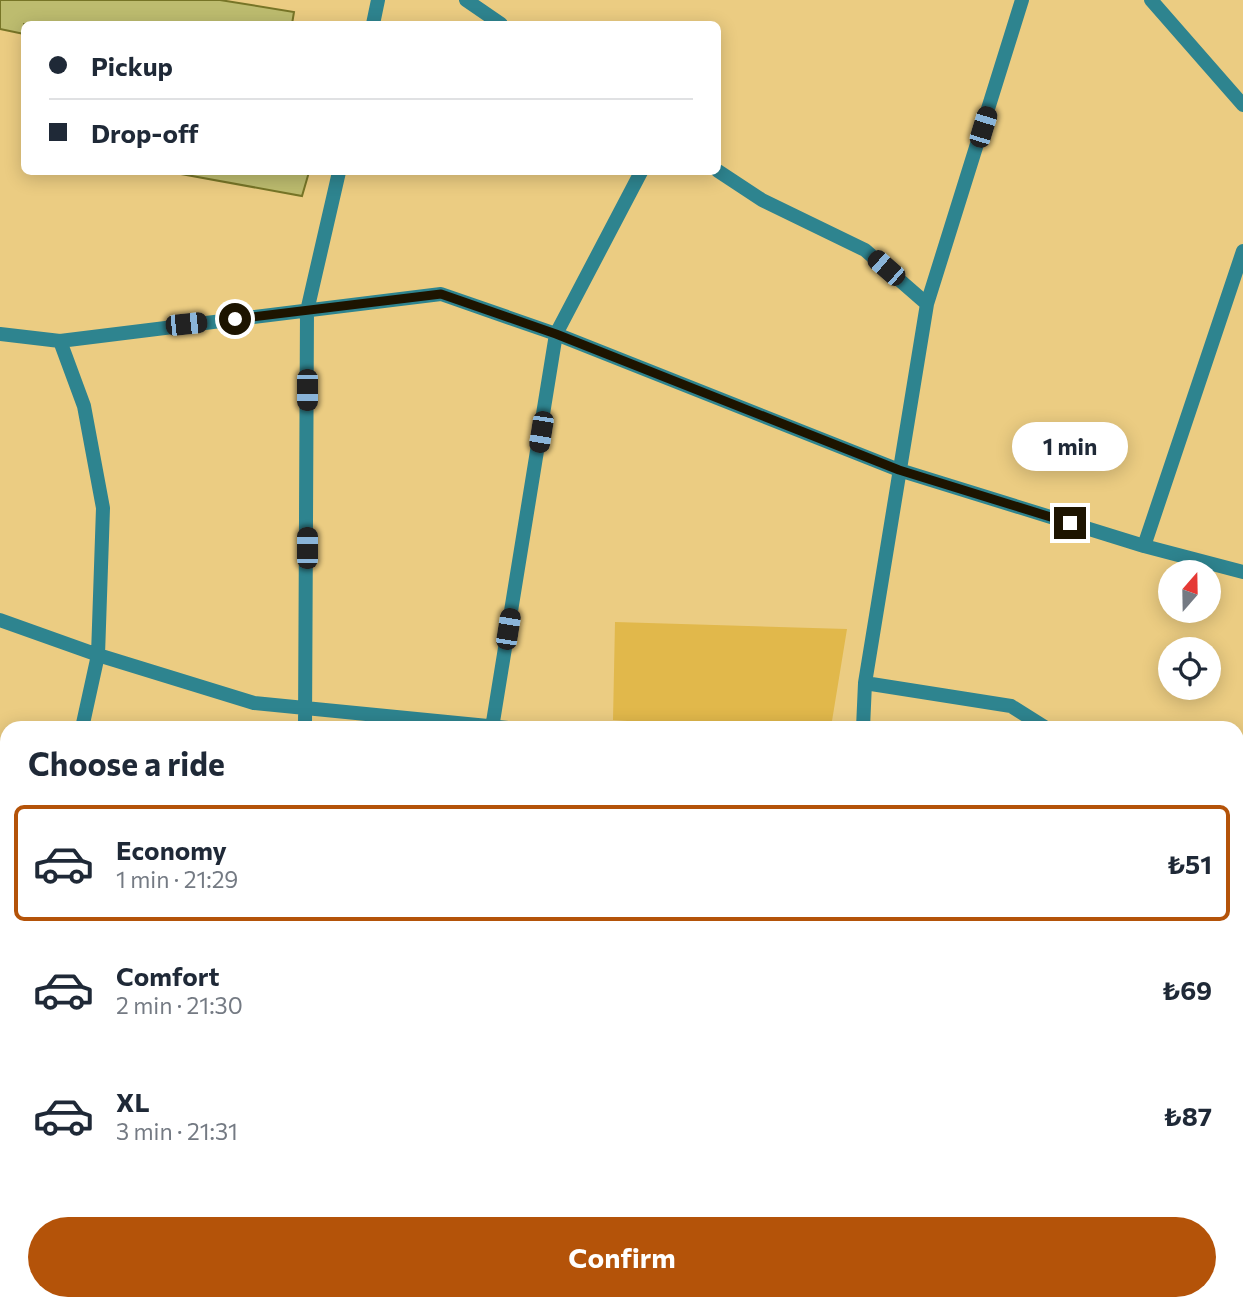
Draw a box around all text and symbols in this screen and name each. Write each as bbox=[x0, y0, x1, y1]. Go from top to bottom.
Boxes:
text: Pickup bbox=[91, 50, 173, 81]
car bbox=[967, 104, 1000, 150]
text: Drop-off bbox=[91, 117, 198, 148]
car bbox=[864, 246, 909, 290]
route start bbox=[219, 303, 251, 335]
car bbox=[165, 311, 208, 337]
car bbox=[297, 369, 318, 411]
car bbox=[528, 410, 555, 454]
callout: 1 min bbox=[1012, 421, 1128, 470]
text: 1 min bbox=[1043, 432, 1097, 460]
route end bbox=[1054, 507, 1086, 539]
car bbox=[297, 527, 318, 569]
north arrow bbox=[1158, 560, 1222, 623]
map controls bbox=[1158, 560, 1221, 700]
car bbox=[495, 607, 522, 651]
button: locate bbox=[1158, 637, 1221, 700]
text: Choose a ride bbox=[28, 743, 225, 783]
icon: car bbox=[32, 832, 95, 895]
text: Economy bbox=[116, 834, 227, 865]
text: ₺51 bbox=[1167, 848, 1212, 879]
text: 1 min · 21:29 bbox=[116, 865, 238, 893]
icon: car bbox=[32, 958, 95, 1021]
text: Comfort bbox=[116, 960, 219, 991]
text: ₺69 bbox=[1162, 974, 1212, 1005]
text: 2 min · 21:30 bbox=[116, 991, 243, 1019]
icon: car bbox=[32, 1084, 95, 1147]
text: XL bbox=[116, 1086, 150, 1117]
text: ₺87 bbox=[1163, 1100, 1212, 1131]
text: 3 min · 21:31 bbox=[116, 1117, 238, 1145]
button: Confirm bbox=[28, 1217, 1216, 1297]

